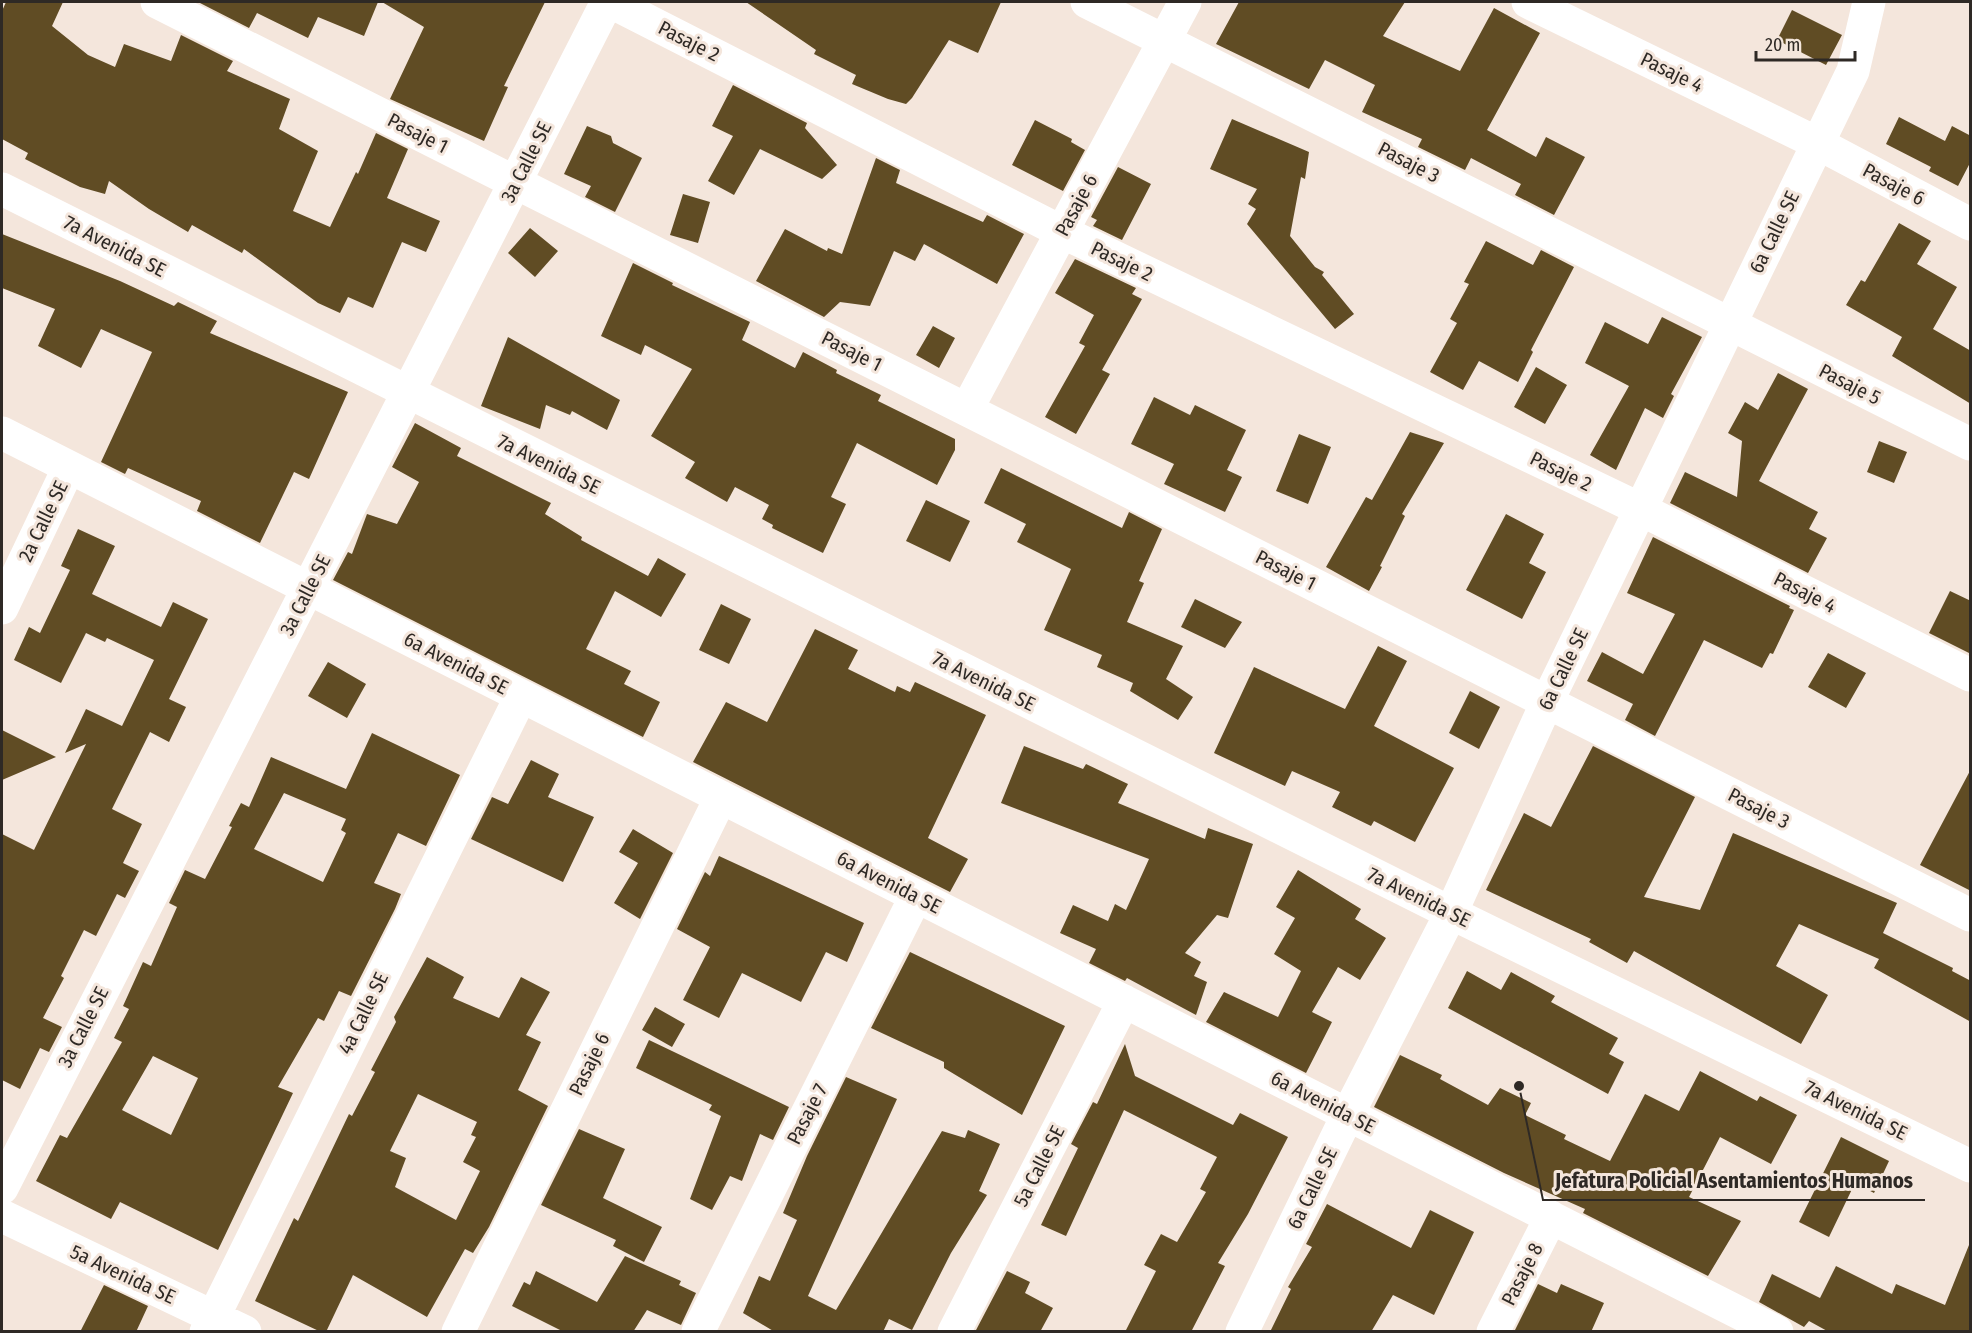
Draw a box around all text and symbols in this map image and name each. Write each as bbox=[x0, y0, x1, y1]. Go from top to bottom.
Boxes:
street label: Pasaje 2 bbox=[654, 15, 724, 67]
scale bar bbox=[1756, 24, 1855, 62]
text: 20 m bbox=[1765, 34, 1800, 56]
street label: Pasaje 4 bbox=[1637, 47, 1707, 97]
street label: Pasaje 1 bbox=[384, 108, 452, 158]
street label: 3a Calle SE bbox=[495, 118, 557, 206]
street label: Pasaje 3 bbox=[1374, 136, 1444, 188]
street label: Pasaje 6 bbox=[1859, 158, 1929, 210]
street label: Pasaje 6 bbox=[1050, 170, 1102, 240]
street label: 6a Calle SE bbox=[1744, 187, 1804, 277]
street label: 7a Avenida SE bbox=[60, 210, 170, 282]
street label: Pasaje 2 bbox=[1087, 236, 1157, 286]
street label: Pasaje 1 bbox=[818, 326, 886, 376]
street label: Pasaje 5 bbox=[1815, 358, 1885, 410]
street label: 7a Avenida SE bbox=[494, 429, 604, 499]
street label: Pasaje 2 bbox=[1526, 446, 1596, 496]
street label: 2a Calle SE bbox=[13, 477, 73, 565]
street label: Pasaje 1 bbox=[1252, 545, 1320, 595]
street label: 3a Calle SE bbox=[274, 551, 336, 639]
street label: Pasaje 4 bbox=[1770, 566, 1840, 618]
street label: 6a Calle SE bbox=[1533, 624, 1593, 714]
street label: 6a Avenida SE bbox=[400, 626, 512, 700]
street label: 7a Avenida SE bbox=[929, 646, 1039, 716]
street label: Pasaje 3 bbox=[1724, 782, 1794, 834]
street label: 6a Avenida SE bbox=[833, 845, 945, 919]
street label: 7a Avenida SE bbox=[1364, 862, 1474, 932]
street label: 4a Calle SE bbox=[333, 968, 393, 1058]
street label: 3a Calle SE bbox=[52, 983, 114, 1071]
street label: Pasaje 6 bbox=[564, 1029, 614, 1099]
street label: 6a Avenida SE bbox=[1267, 1065, 1379, 1139]
street label: 7a Avenida SE bbox=[1801, 1075, 1911, 1145]
street label: Pasaje 7 bbox=[782, 1080, 832, 1148]
street label: 5a Calle SE bbox=[1008, 1122, 1070, 1210]
street label: 6a Calle SE bbox=[1282, 1143, 1342, 1233]
callout: Jefatura Policial Asentamientos Humanos bbox=[1543, 1161, 1925, 1200]
text: Jefatura Policial Asentamientos Humanos bbox=[1554, 1168, 1913, 1194]
street label: 5a Avenida SE bbox=[67, 1239, 179, 1309]
street label: Pasaje 8 bbox=[1496, 1239, 1548, 1309]

